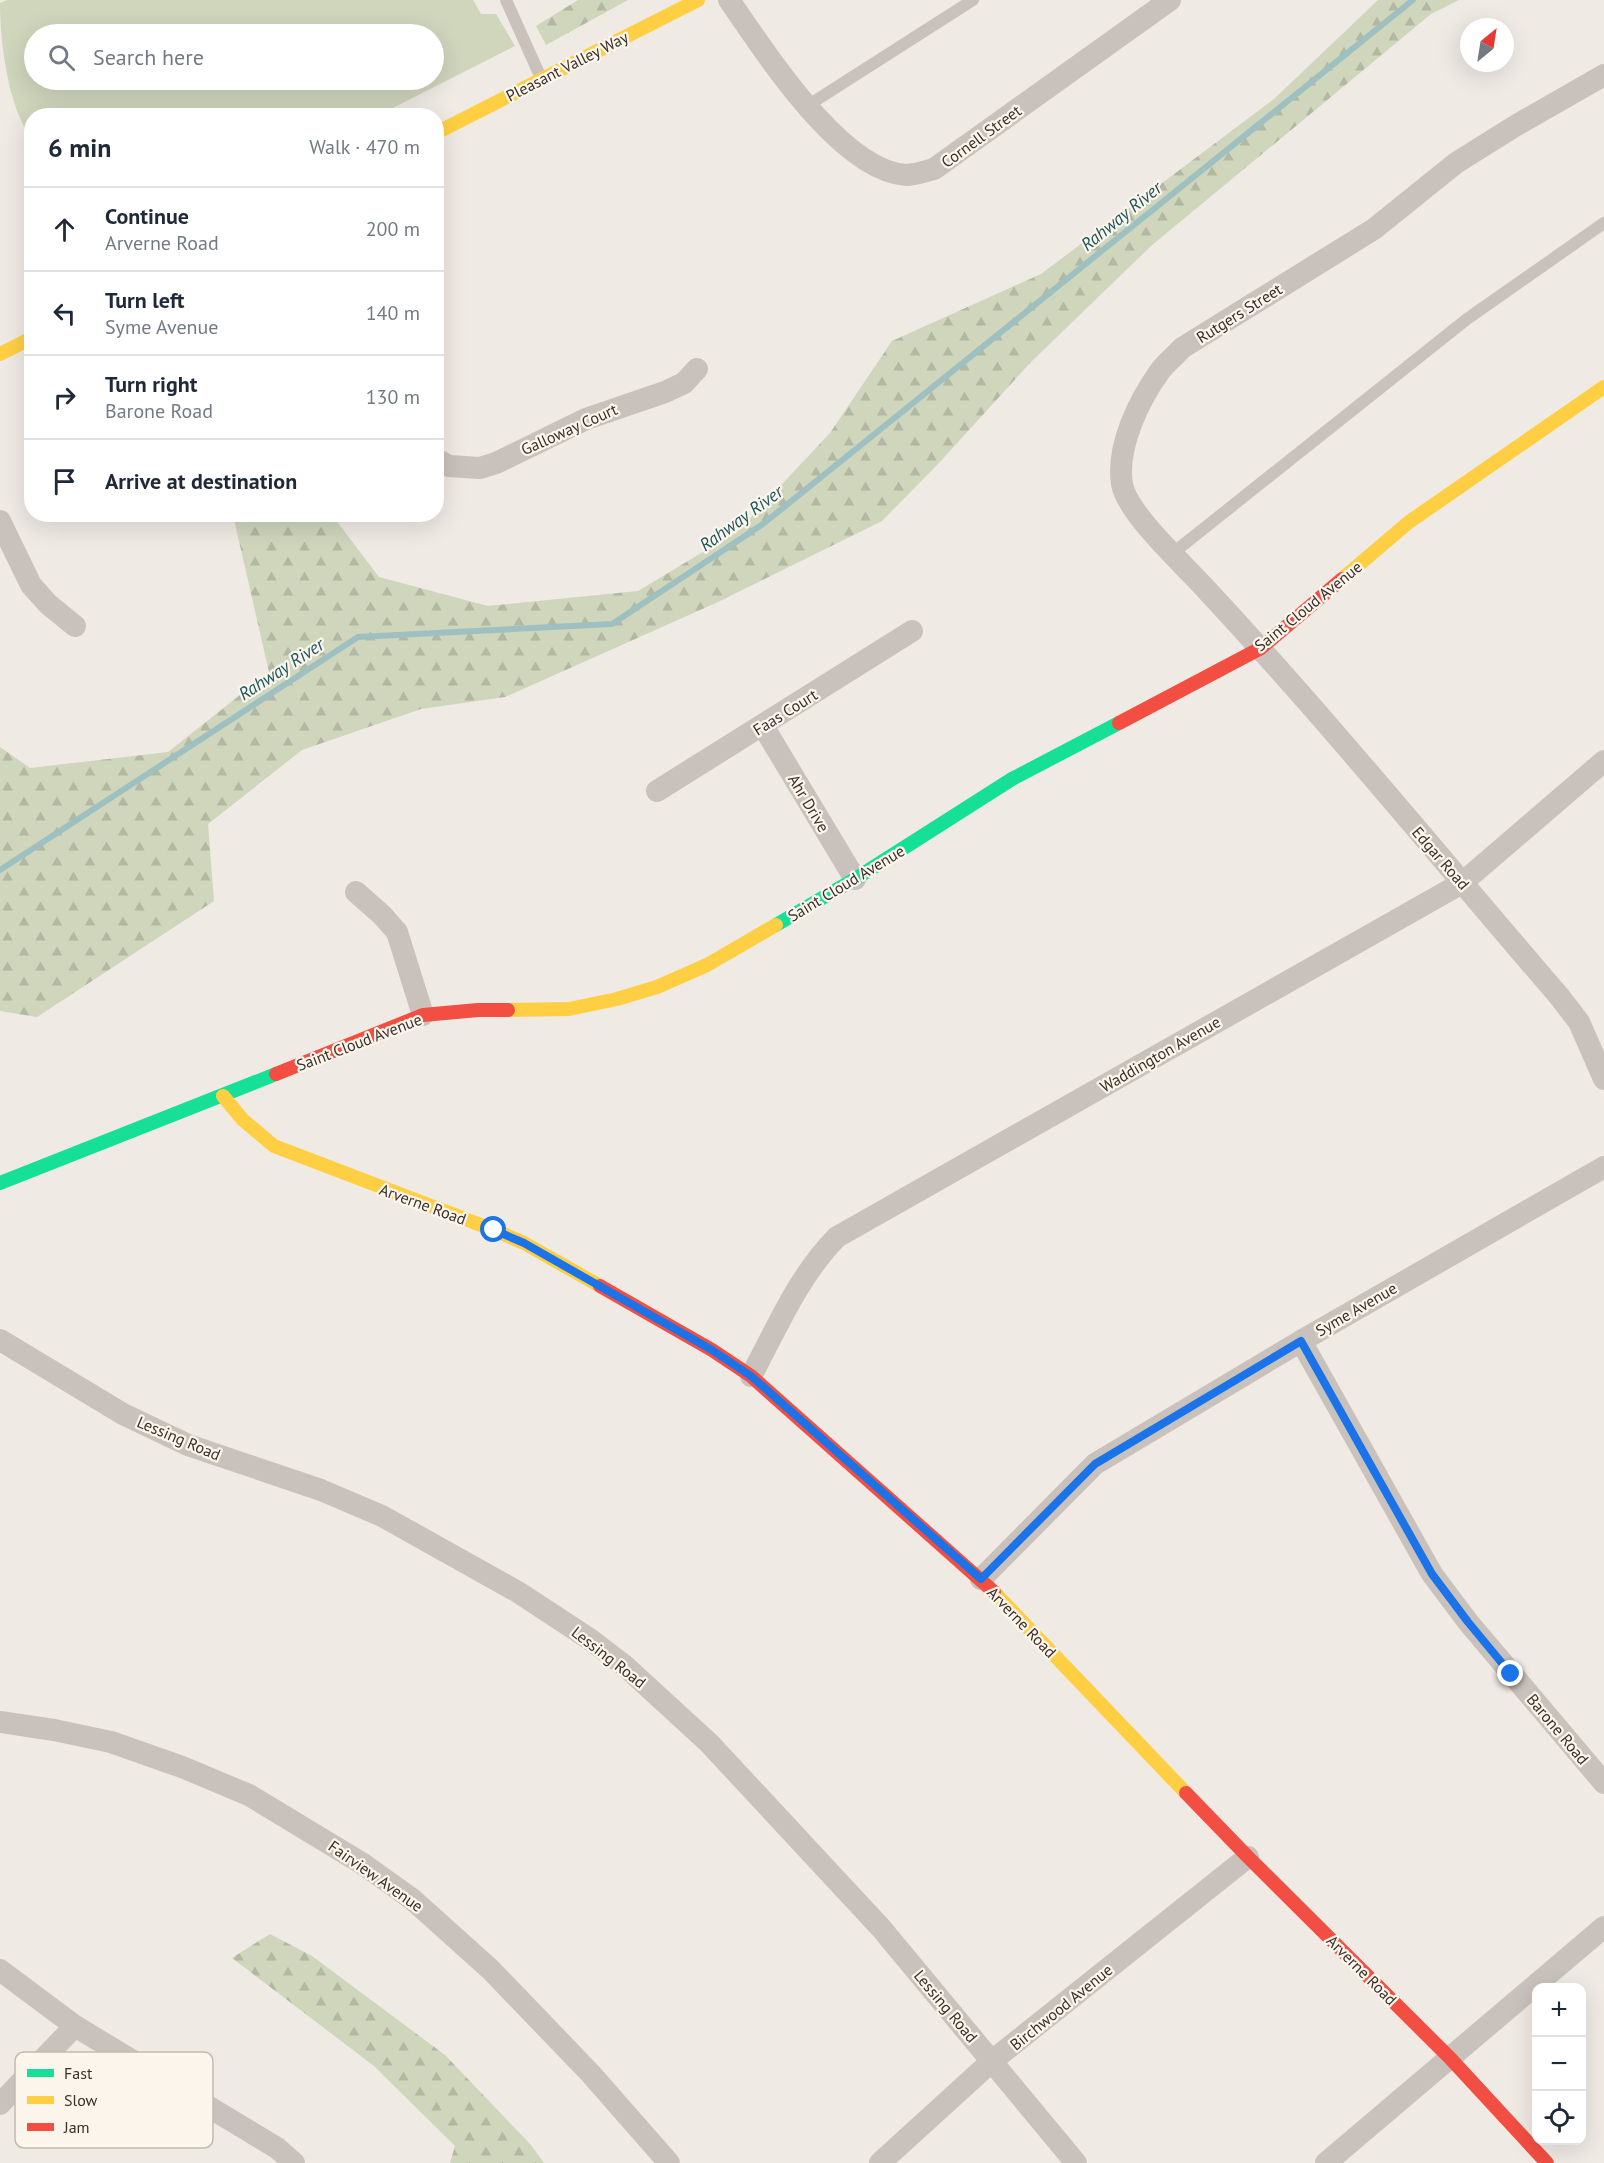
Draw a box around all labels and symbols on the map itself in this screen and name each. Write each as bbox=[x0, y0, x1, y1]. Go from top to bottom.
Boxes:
north arrow bbox=[1460, 18, 1514, 72]
street label: Pleasant Valley Way bbox=[503, 26, 632, 105]
street label: Cornell Street bbox=[937, 100, 1025, 172]
water label: Rahway River bbox=[1076, 176, 1167, 256]
street label: Rutgers Street bbox=[1192, 278, 1286, 347]
street label: Galloway Court bbox=[518, 399, 621, 459]
water label: Rahway River bbox=[695, 479, 788, 556]
street label: Saint Cloud Avenue bbox=[1250, 557, 1366, 655]
water label: Rahway River bbox=[234, 632, 329, 705]
street label: Faas Court bbox=[749, 684, 821, 740]
street label: Ahr Drive bbox=[784, 771, 834, 835]
street label: Edgar Road bbox=[1408, 822, 1474, 894]
street label: Saint Cloud Avenue bbox=[784, 840, 908, 926]
street label: Saint Cloud Avenue bbox=[294, 1009, 424, 1075]
street label: Waddington Avenue bbox=[1096, 1011, 1224, 1097]
street label: Arverne Road bbox=[377, 1179, 469, 1229]
route start bbox=[480, 1216, 506, 1242]
street label: Syme Avenue bbox=[1312, 1278, 1400, 1340]
street label: Lessing Road bbox=[134, 1411, 224, 1465]
street label: Arverne Road bbox=[983, 1582, 1061, 1662]
street label: Lessing Road bbox=[568, 1622, 650, 1692]
route end bbox=[1497, 1660, 1523, 1686]
street label: Barone Road bbox=[1523, 1690, 1593, 1768]
street label: Fairview Avenue bbox=[325, 1836, 427, 1916]
street label: Arverne Road bbox=[1323, 1931, 1401, 2009]
street label: Birchwood Avenue bbox=[1006, 1960, 1116, 2054]
street label: Lessing Road bbox=[910, 1966, 982, 2046]
legend bbox=[15, 2052, 213, 2148]
text: Fast bbox=[64, 2063, 93, 2083]
text: Slow bbox=[64, 2090, 98, 2110]
text: Jam bbox=[63, 2117, 90, 2137]

